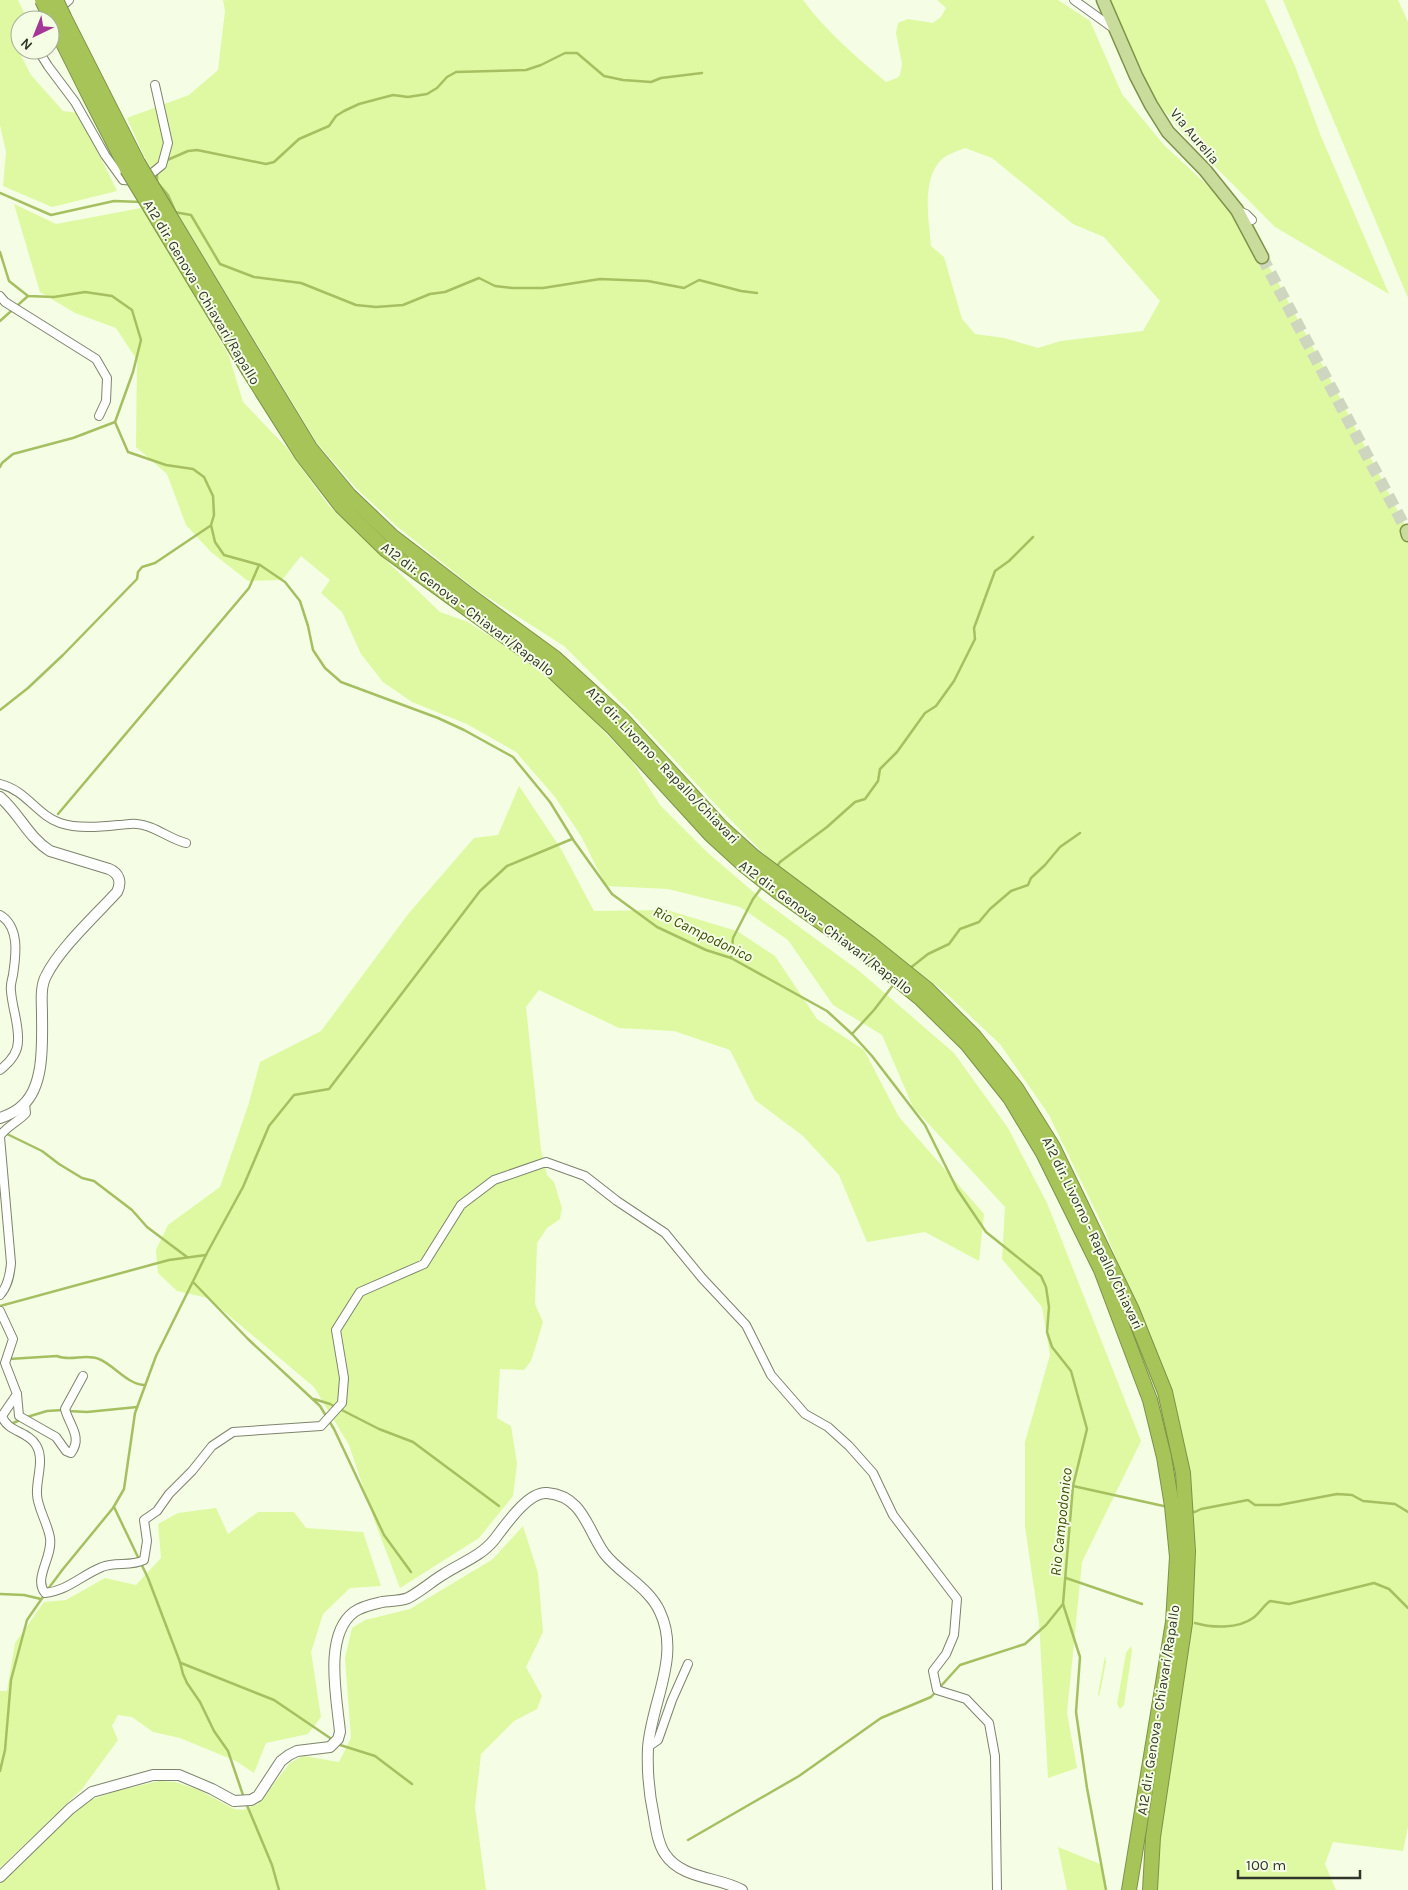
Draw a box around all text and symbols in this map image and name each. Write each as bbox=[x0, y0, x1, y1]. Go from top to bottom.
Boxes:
north arrow bbox=[10, 10, 60, 60]
text: N bbox=[17, 34, 36, 54]
street label: Via Aurelia bbox=[1166, 105, 1223, 168]
street label: A12 dir. Genova - Chiavari/Rapallo bbox=[140, 197, 264, 388]
street label: A12 dir. Genova - Chiavari/Rapallo bbox=[378, 539, 558, 680]
street label: A12 dir. Livorno - Rapallo/Chiavari bbox=[583, 683, 742, 848]
street label: A12 dir. Genova - Chiavari/Rapallo bbox=[736, 857, 916, 998]
water label: Rio Campodonico bbox=[650, 902, 756, 966]
street label: A12 dir. Livorno - Rapallo/Chiavari bbox=[1038, 1134, 1147, 1332]
water label: Rio Campodonico bbox=[1046, 1466, 1076, 1577]
street label: A12 dir. Genova - Chiavari/Rapallo bbox=[1133, 1604, 1184, 1816]
scale bar bbox=[1238, 1848, 1360, 1880]
text: 100 m bbox=[1246, 1856, 1286, 1874]

